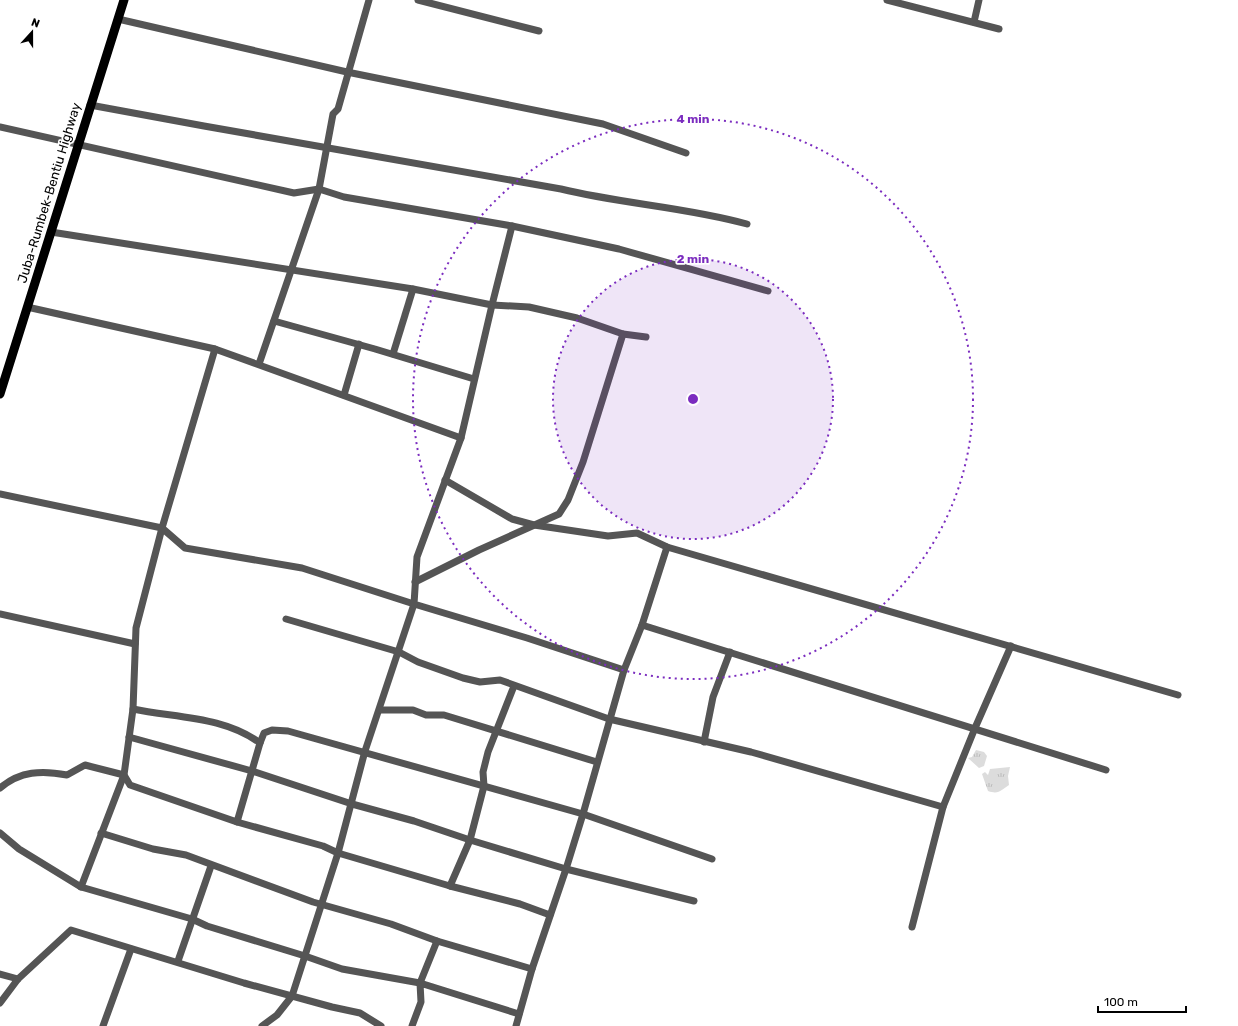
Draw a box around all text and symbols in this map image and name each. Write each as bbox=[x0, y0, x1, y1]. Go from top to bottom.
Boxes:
north arrow bbox=[12, 12, 52, 52]
text: N bbox=[29, 16, 42, 31]
street label: Juba-Rumbek-Bentiu Highway bbox=[14, 101, 85, 285]
text: 4 min bbox=[677, 112, 710, 126]
text: 2 min bbox=[677, 252, 710, 266]
centre of rings bbox=[686, 392, 700, 406]
scale bar bbox=[1098, 988, 1186, 1014]
text: 100 m bbox=[1104, 995, 1138, 1009]

